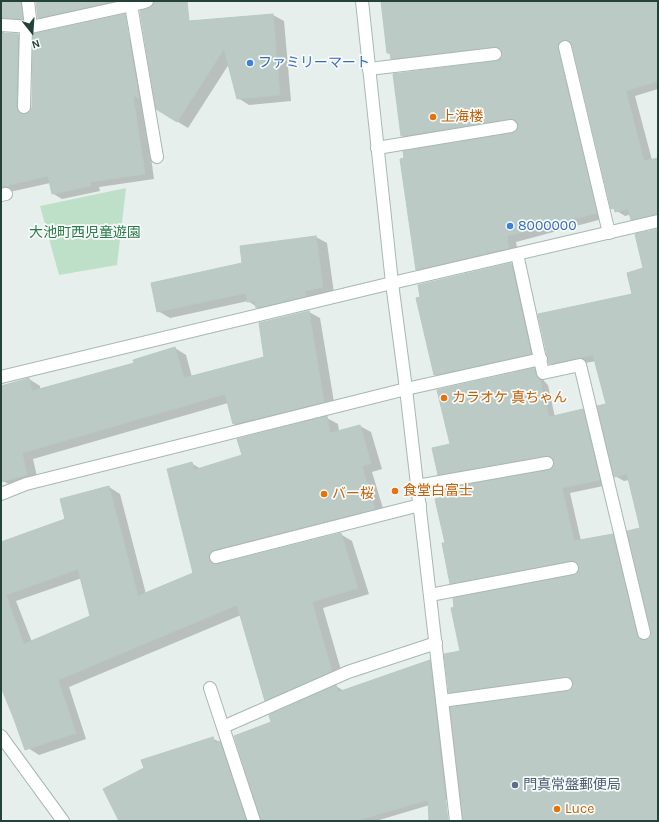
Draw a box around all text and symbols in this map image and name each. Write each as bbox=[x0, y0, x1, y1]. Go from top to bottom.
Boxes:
north arrow bbox=[12, 12, 52, 52]
text: N bbox=[30, 37, 41, 51]
place label: ファミリーマート bbox=[258, 55, 370, 71]
marker: ファミリーマート bbox=[245, 58, 255, 68]
place label: 上海楼 bbox=[441, 109, 483, 125]
marker: 上海楼 bbox=[428, 112, 438, 122]
place label: 8000000 bbox=[518, 218, 576, 234]
marker: 8000000 bbox=[505, 221, 515, 231]
park label: 大池町西児童遊園 bbox=[29, 225, 141, 241]
place label: カラオケ 真ちゃん bbox=[452, 390, 567, 406]
marker: カラオケ 真ちゃん bbox=[439, 393, 449, 403]
place label: 食堂白富士 bbox=[403, 483, 473, 499]
place label: バー桜 bbox=[332, 486, 374, 502]
marker: 食堂白富士 bbox=[390, 486, 400, 496]
marker: バー桜 bbox=[319, 489, 329, 499]
place label: 門真常盤郵便局 bbox=[523, 777, 621, 793]
marker: 門真常盤郵便局 bbox=[510, 780, 520, 790]
place label: Luce bbox=[565, 801, 594, 817]
marker: Luce bbox=[552, 804, 562, 814]

